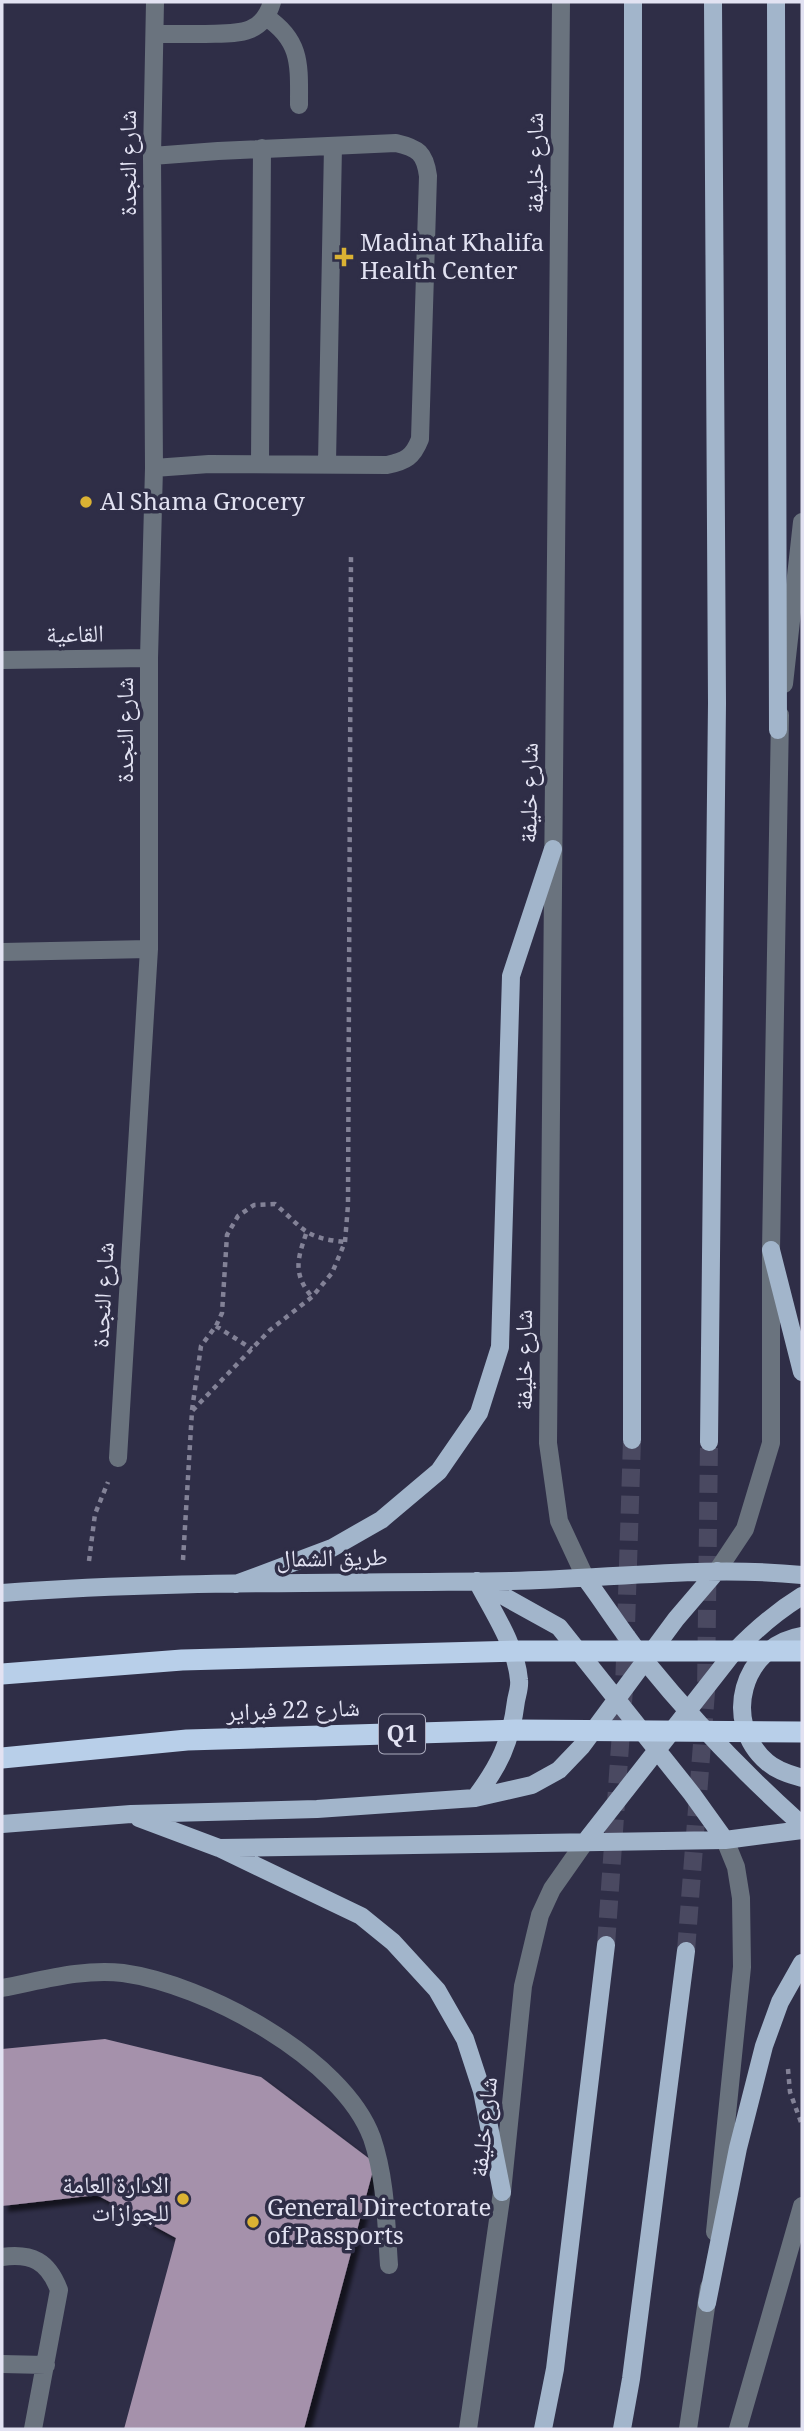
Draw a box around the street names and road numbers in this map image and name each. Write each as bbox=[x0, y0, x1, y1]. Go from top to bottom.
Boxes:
street label: شارع النجدة bbox=[110, 110, 151, 216]
street label: شارع خليفة bbox=[517, 113, 558, 213]
street label: القاعية bbox=[46, 615, 104, 658]
street label: شارع النجدة bbox=[107, 677, 148, 783]
street label: شارع خليفة bbox=[510, 742, 553, 844]
street label: شارع النجدة bbox=[82, 1241, 129, 1349]
street label: شارع خليفة bbox=[506, 1310, 547, 1410]
street label: طريق الشمال bbox=[276, 1539, 388, 1582]
street label: شارع 22 فبراير bbox=[225, 1690, 361, 1735]
road number: Q1 bbox=[379, 1714, 425, 1754]
street label: شارع خليفة bbox=[461, 2075, 512, 2180]

